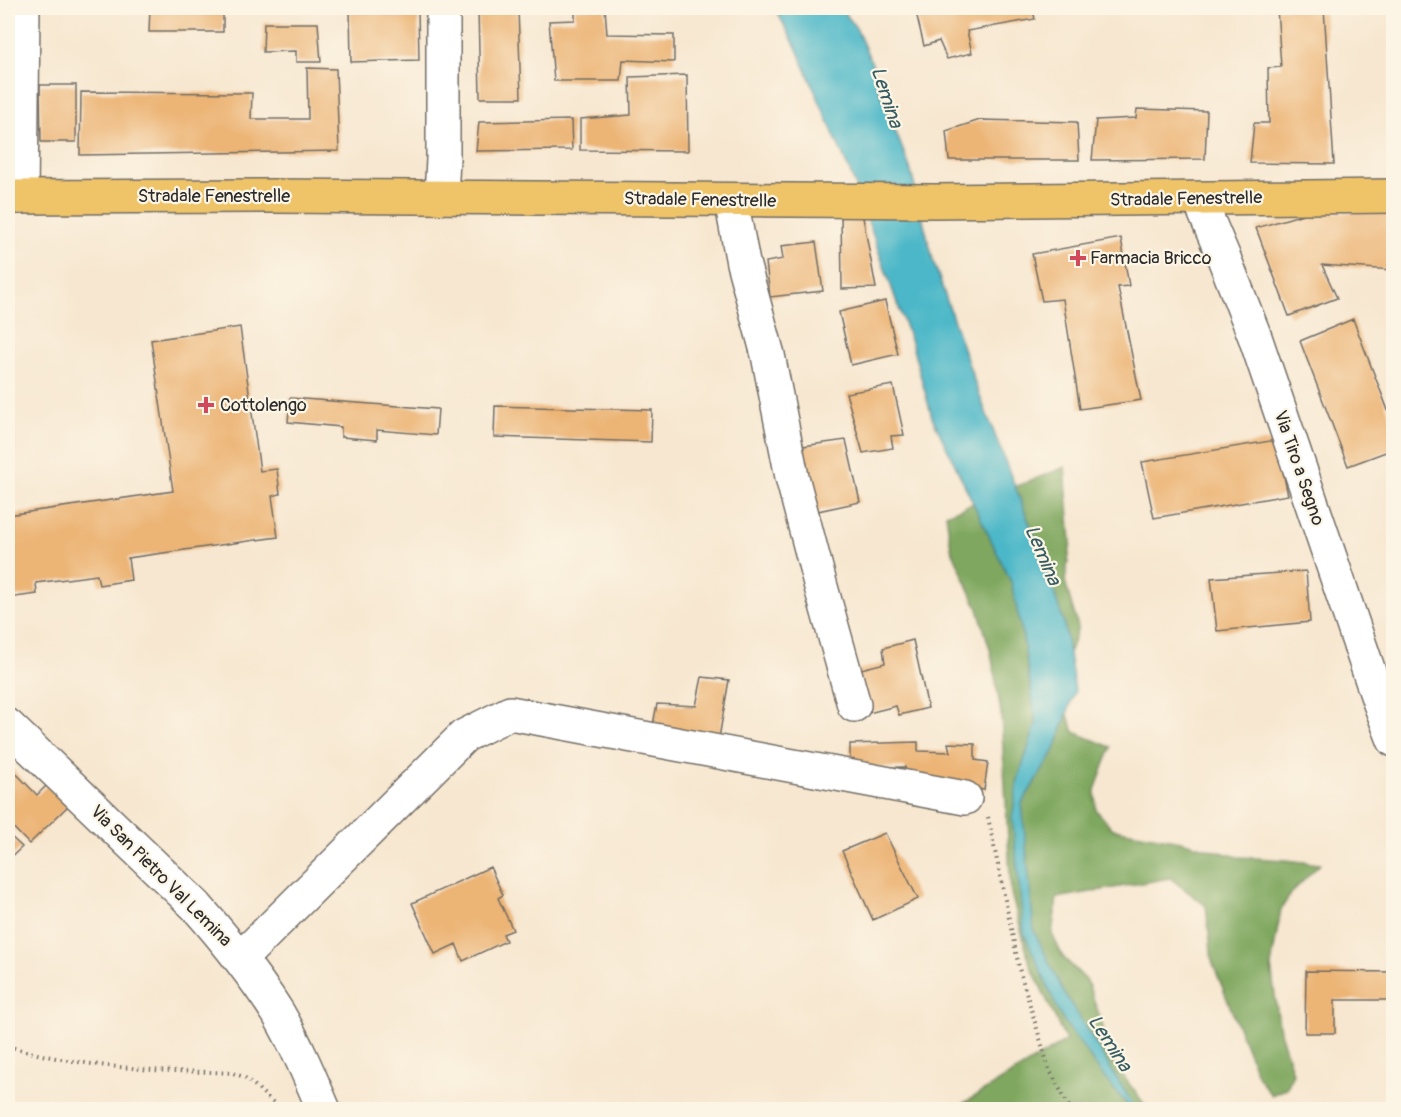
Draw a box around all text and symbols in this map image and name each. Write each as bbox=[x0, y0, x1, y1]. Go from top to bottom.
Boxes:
water label: Lemina bbox=[865, 63, 909, 132]
street label: Stradale Fenestrelle bbox=[138, 185, 290, 208]
street label: Stradale Fenestrelle bbox=[1110, 186, 1262, 212]
street label: Stradale Fenestrelle bbox=[624, 187, 776, 213]
place label: Farmacia Bricco bbox=[1090, 247, 1212, 270]
marker: Farmacia Bricco bbox=[1071, 251, 1085, 265]
place label: Cottolengo bbox=[220, 394, 307, 417]
marker: Cottolengo bbox=[197, 396, 215, 414]
street label: Via Tiro a Segno bbox=[1269, 408, 1330, 529]
water label: Lemina bbox=[1019, 521, 1067, 590]
street label: Via San Pietro Val Lemina bbox=[85, 800, 237, 952]
water label: Lemina bbox=[1082, 1010, 1138, 1078]

